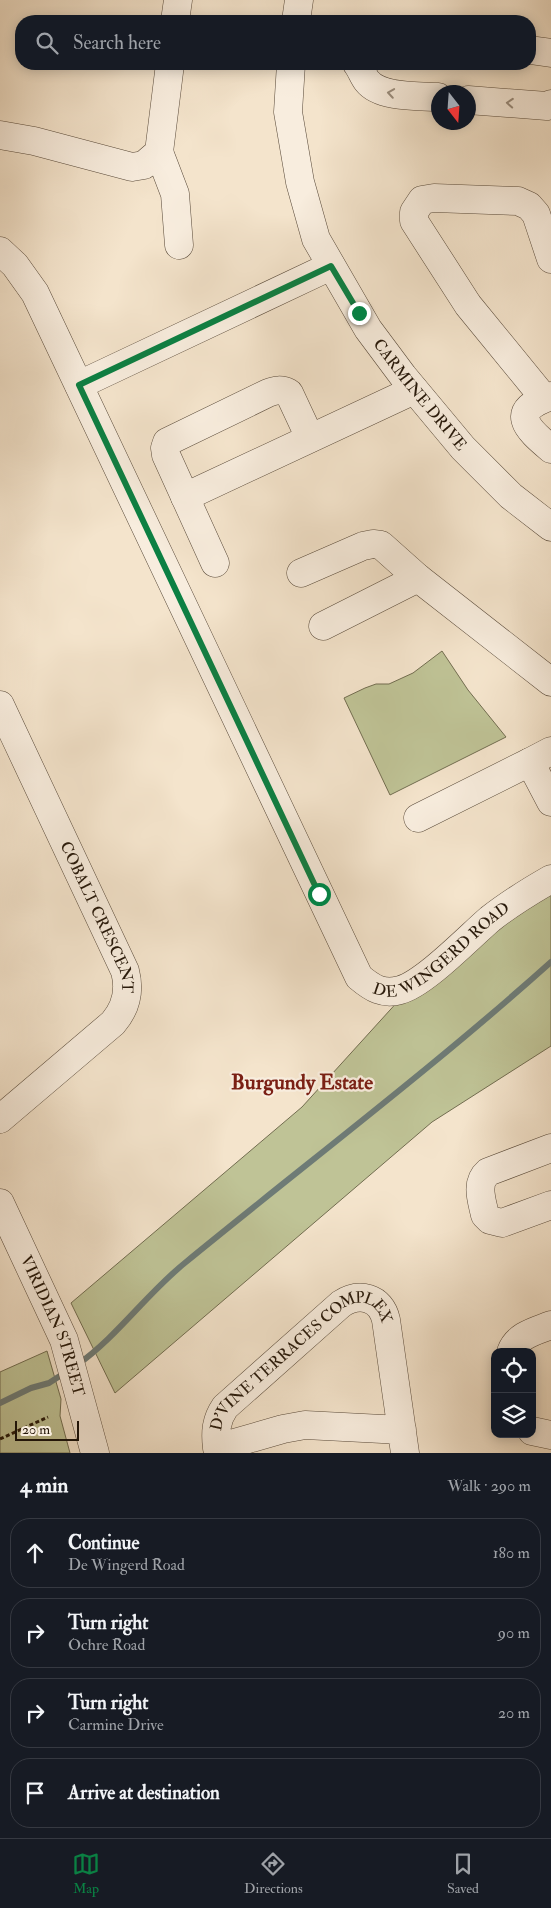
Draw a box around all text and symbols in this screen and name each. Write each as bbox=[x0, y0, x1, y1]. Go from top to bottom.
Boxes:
search box bbox=[15, 15, 536, 70]
icon: search bbox=[33, 29, 61, 57]
text: Search here bbox=[73, 31, 161, 55]
north arrow bbox=[431, 85, 476, 130]
one-way arrow bbox=[387, 88, 395, 98]
one-way arrow bbox=[506, 97, 514, 108]
route end bbox=[348, 302, 371, 325]
street label: CARMINE DRIVE bbox=[369, 335, 471, 455]
street label: COBALT CRESCENT bbox=[56, 838, 137, 993]
route start bbox=[308, 883, 331, 906]
street label: DE WINGERD ROAD bbox=[370, 898, 513, 1002]
district label: Burgundy Estate bbox=[231, 1069, 373, 1096]
street label: VIRIDIAN STREET bbox=[16, 1252, 89, 1399]
street label: D'VINE TERRACES COMPLEX bbox=[206, 1288, 397, 1433]
map controls bbox=[491, 1348, 536, 1438]
button: locate bbox=[491, 1348, 536, 1393]
button: layers bbox=[491, 1393, 536, 1438]
scale bar bbox=[15, 1418, 79, 1441]
text: 20 m bbox=[22, 1421, 50, 1438]
text: 4 min bbox=[20, 1472, 68, 1499]
text: Walk · 290 m bbox=[448, 1476, 531, 1496]
text: Continue bbox=[68, 1531, 139, 1555]
icon: ahead bbox=[21, 1539, 49, 1567]
text: 180 m bbox=[493, 1543, 530, 1563]
text: De Wingerd Road bbox=[68, 1555, 185, 1575]
text: Turn right bbox=[68, 1611, 148, 1635]
icon: right bbox=[21, 1619, 49, 1647]
text: 90 m bbox=[498, 1623, 530, 1643]
text: Ochre Road bbox=[68, 1635, 145, 1655]
text: Turn right bbox=[68, 1691, 148, 1715]
icon: right bbox=[21, 1699, 49, 1727]
text: 20 m bbox=[498, 1703, 530, 1723]
text: Carmine Drive bbox=[68, 1715, 164, 1735]
icon: arrive bbox=[21, 1779, 49, 1807]
text: Arrive at destination bbox=[68, 1781, 220, 1805]
tab: Map bbox=[72, 1850, 100, 1897]
tab: Directions bbox=[244, 1850, 303, 1897]
tab: Saved bbox=[447, 1850, 479, 1897]

